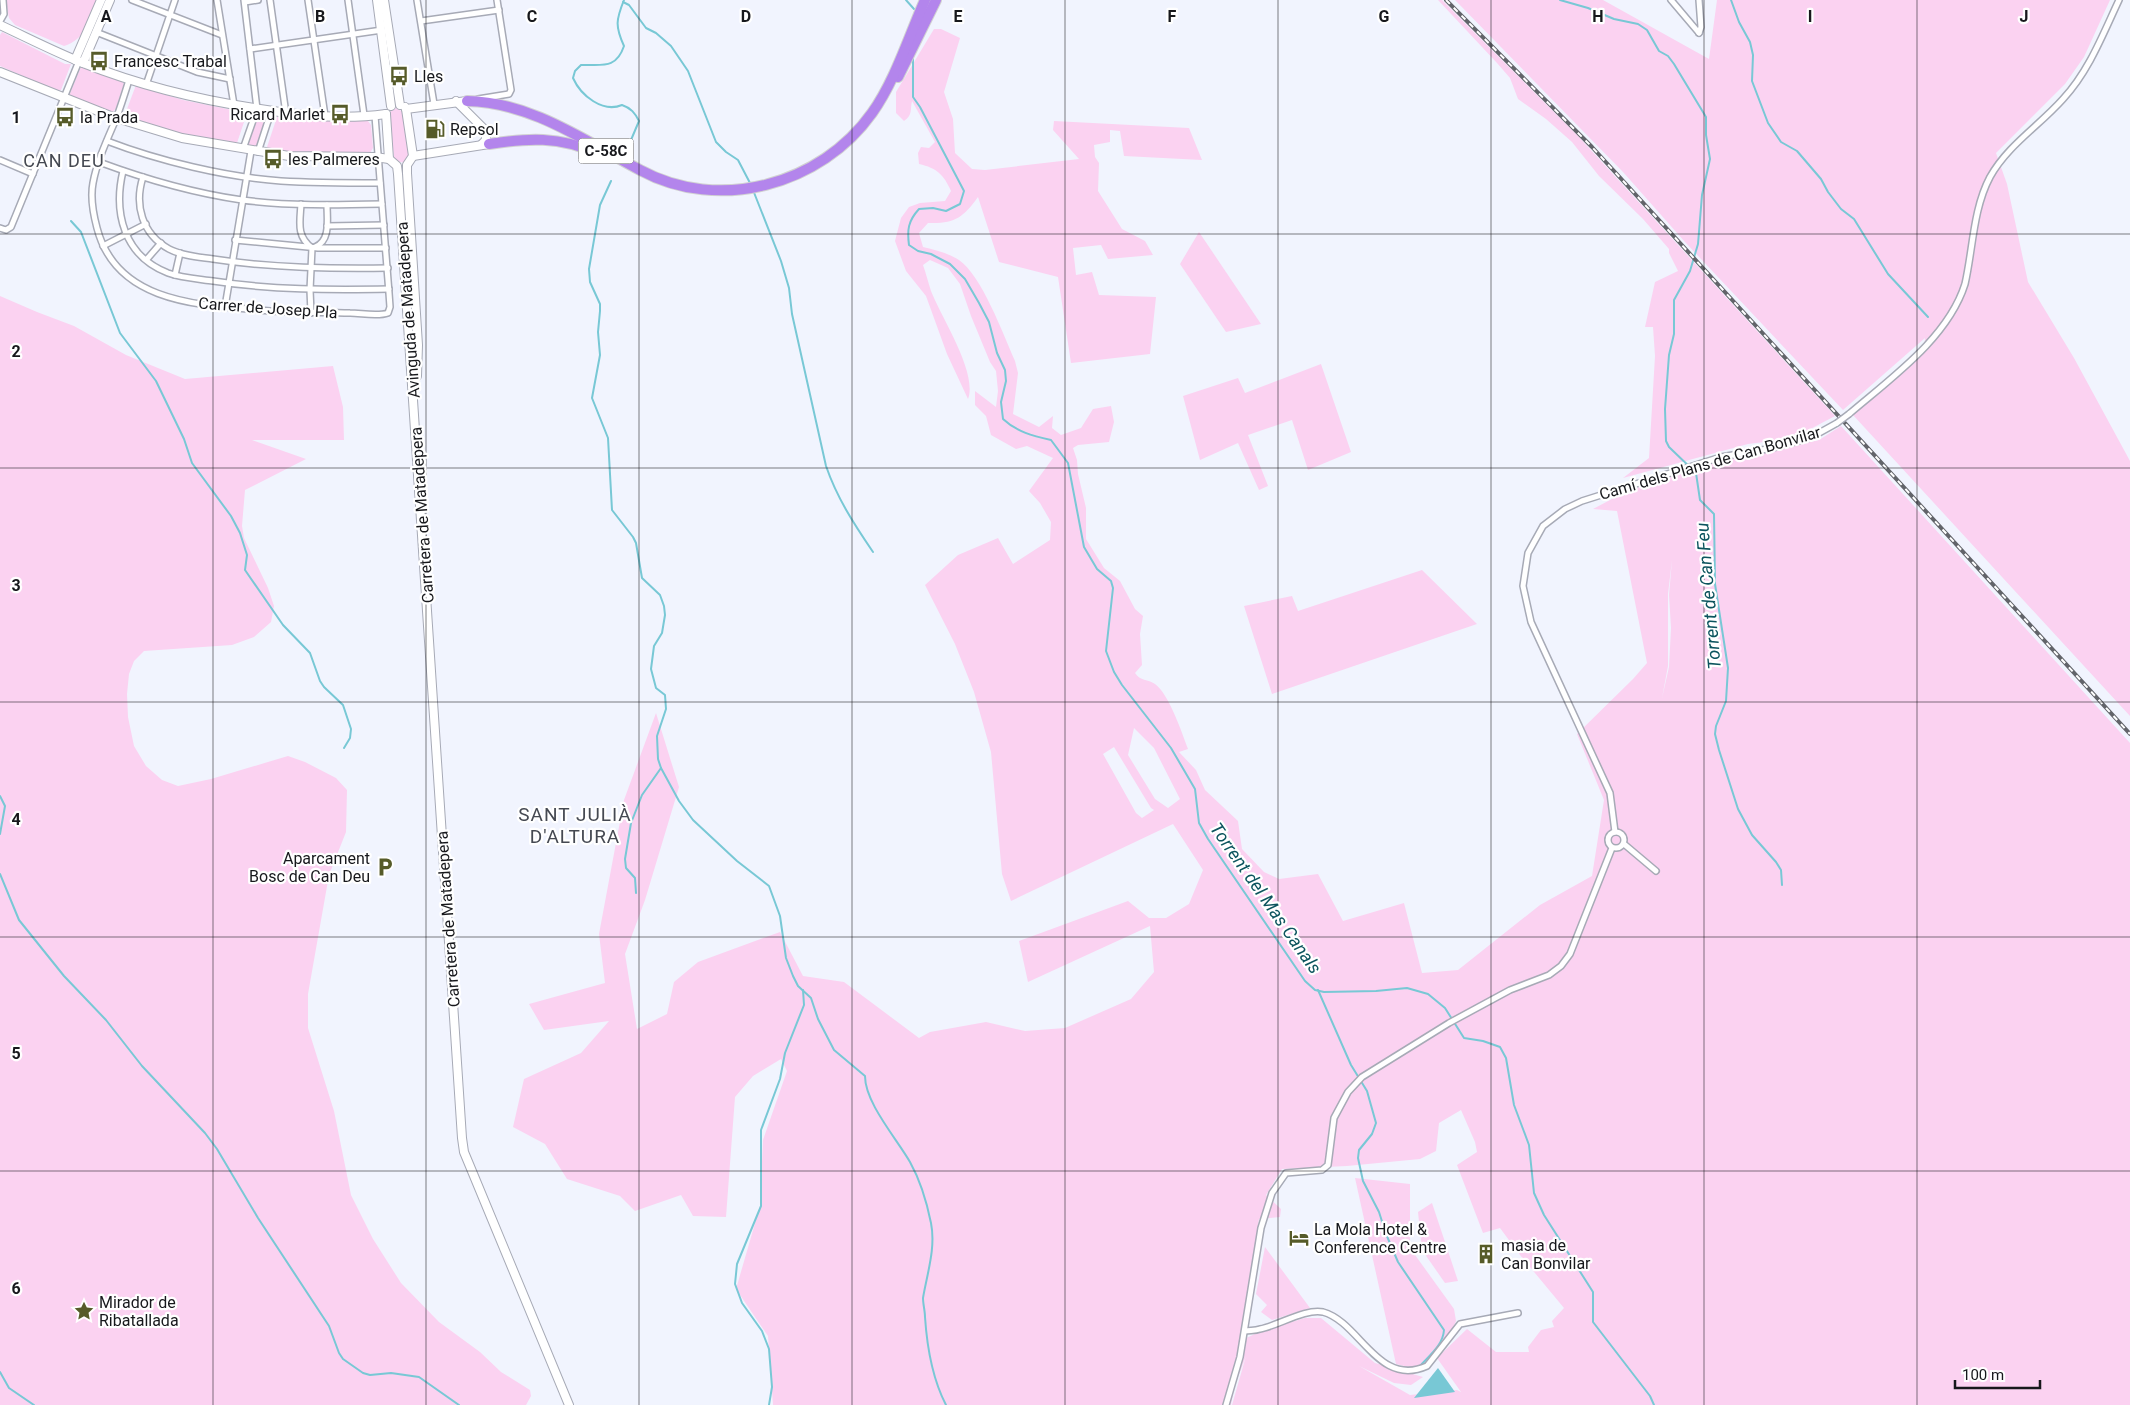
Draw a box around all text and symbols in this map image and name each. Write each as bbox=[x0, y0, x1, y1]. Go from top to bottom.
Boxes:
text: A bbox=[101, 7, 112, 26]
text: B bbox=[315, 7, 325, 26]
text: C bbox=[527, 7, 537, 26]
text: D bbox=[741, 7, 751, 26]
text: E bbox=[954, 7, 963, 26]
text: F bbox=[1168, 7, 1177, 26]
text: G bbox=[1379, 7, 1390, 26]
text: H bbox=[1592, 7, 1604, 26]
text: I bbox=[1808, 7, 1812, 26]
text: J bbox=[2020, 7, 2028, 26]
bus stop icon: Francesc Trabal bbox=[88, 50, 110, 72]
place label: Francesc Trabal bbox=[114, 52, 227, 71]
bus stop icon: Lles bbox=[388, 65, 410, 87]
place label: Lles bbox=[414, 67, 443, 86]
bus stop icon: Ricard Marlet bbox=[329, 103, 351, 125]
place label: Ricard Marlet bbox=[230, 105, 325, 124]
bus stop icon: la Prada bbox=[54, 106, 76, 128]
text: 1 bbox=[11, 108, 21, 127]
place label: la Prada bbox=[80, 108, 138, 127]
fuel station icon: Repsol bbox=[424, 118, 446, 140]
place label: Repsol bbox=[450, 120, 499, 139]
road number: C-58C bbox=[578, 138, 634, 164]
bus stop icon: les Palmeres bbox=[262, 148, 284, 170]
district label: CAN DEU bbox=[23, 150, 105, 171]
place label: les Palmeres bbox=[288, 150, 380, 169]
street label: Avinguda de Matadepera bbox=[392, 221, 424, 399]
street label: Carrer de Josep Pla bbox=[198, 294, 338, 322]
text: 2 bbox=[11, 342, 21, 361]
street label: Camí dels Plans de Can Bonvilar bbox=[1597, 422, 1823, 504]
street label: Carretera de Matadepera bbox=[406, 426, 438, 604]
water label: Torrent de Can Feu bbox=[1691, 522, 1725, 670]
text: 3 bbox=[11, 576, 21, 595]
district label: SANT JULIÀ D'ALTURA bbox=[518, 803, 632, 848]
text: 4 bbox=[11, 810, 21, 829]
water label: Torrent del Mas Canals bbox=[1206, 818, 1326, 978]
street label: Carretera de Matadepera bbox=[432, 830, 464, 1008]
place label: Aparcament Bosc de Can Deu bbox=[249, 849, 370, 886]
parking icon: Aparcament Bosc de Can Deu bbox=[374, 856, 396, 878]
text: 5 bbox=[11, 1044, 21, 1063]
place label: La Mola Hotel & Conference Centre bbox=[1314, 1220, 1446, 1257]
hotel icon: La Mola Hotel & Conference Centre bbox=[1288, 1227, 1310, 1249]
place label: masia de Can Bonvilar bbox=[1501, 1236, 1591, 1273]
building icon: masia de Can Bonvilar bbox=[1475, 1243, 1497, 1265]
text: 6 bbox=[11, 1279, 21, 1298]
place label: Mirador de Ribatallada bbox=[99, 1293, 179, 1330]
place icon: Mirador de Ribatallada bbox=[73, 1300, 95, 1322]
scale bar bbox=[1955, 1358, 2040, 1390]
text: 100 m bbox=[1962, 1366, 2004, 1384]

